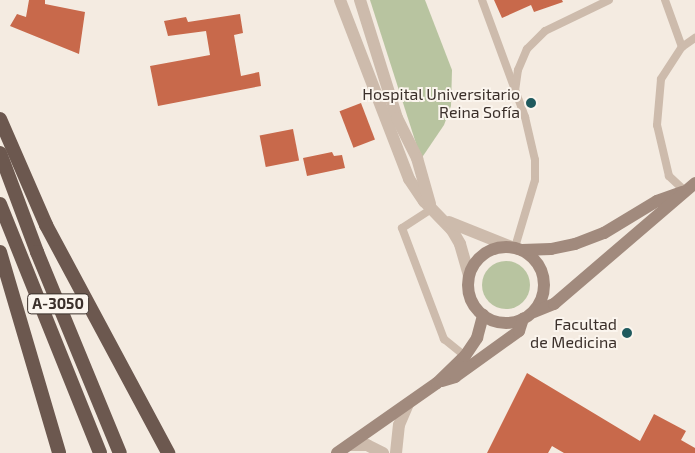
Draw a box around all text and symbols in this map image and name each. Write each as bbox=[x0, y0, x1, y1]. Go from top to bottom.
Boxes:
place label: Hospital Universitario Reina Sofía bbox=[362, 84, 520, 122]
marker: Hospital Universitario Reina Sofía bbox=[524, 96, 538, 110]
road number: A-3050 bbox=[27, 292, 89, 316]
place label: Facultad de Medicina bbox=[530, 314, 617, 352]
marker: Facultad de Medicina bbox=[621, 327, 633, 339]

